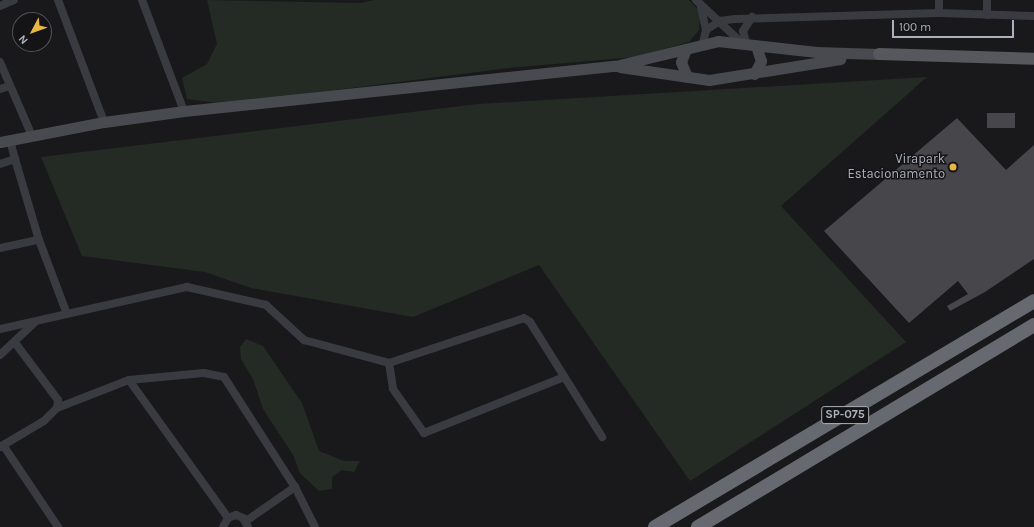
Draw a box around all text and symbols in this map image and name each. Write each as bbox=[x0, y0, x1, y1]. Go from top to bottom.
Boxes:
north arrow bbox=[12, 12, 52, 52]
scale bar bbox=[894, 12, 1016, 38]
text: 100 m bbox=[899, 20, 931, 34]
text: N bbox=[16, 32, 31, 47]
place label: Virapark Estacionamento bbox=[847, 152, 945, 183]
marker: Virapark Estacionamento bbox=[948, 162, 958, 172]
road number: SP-075 bbox=[821, 405, 869, 425]

